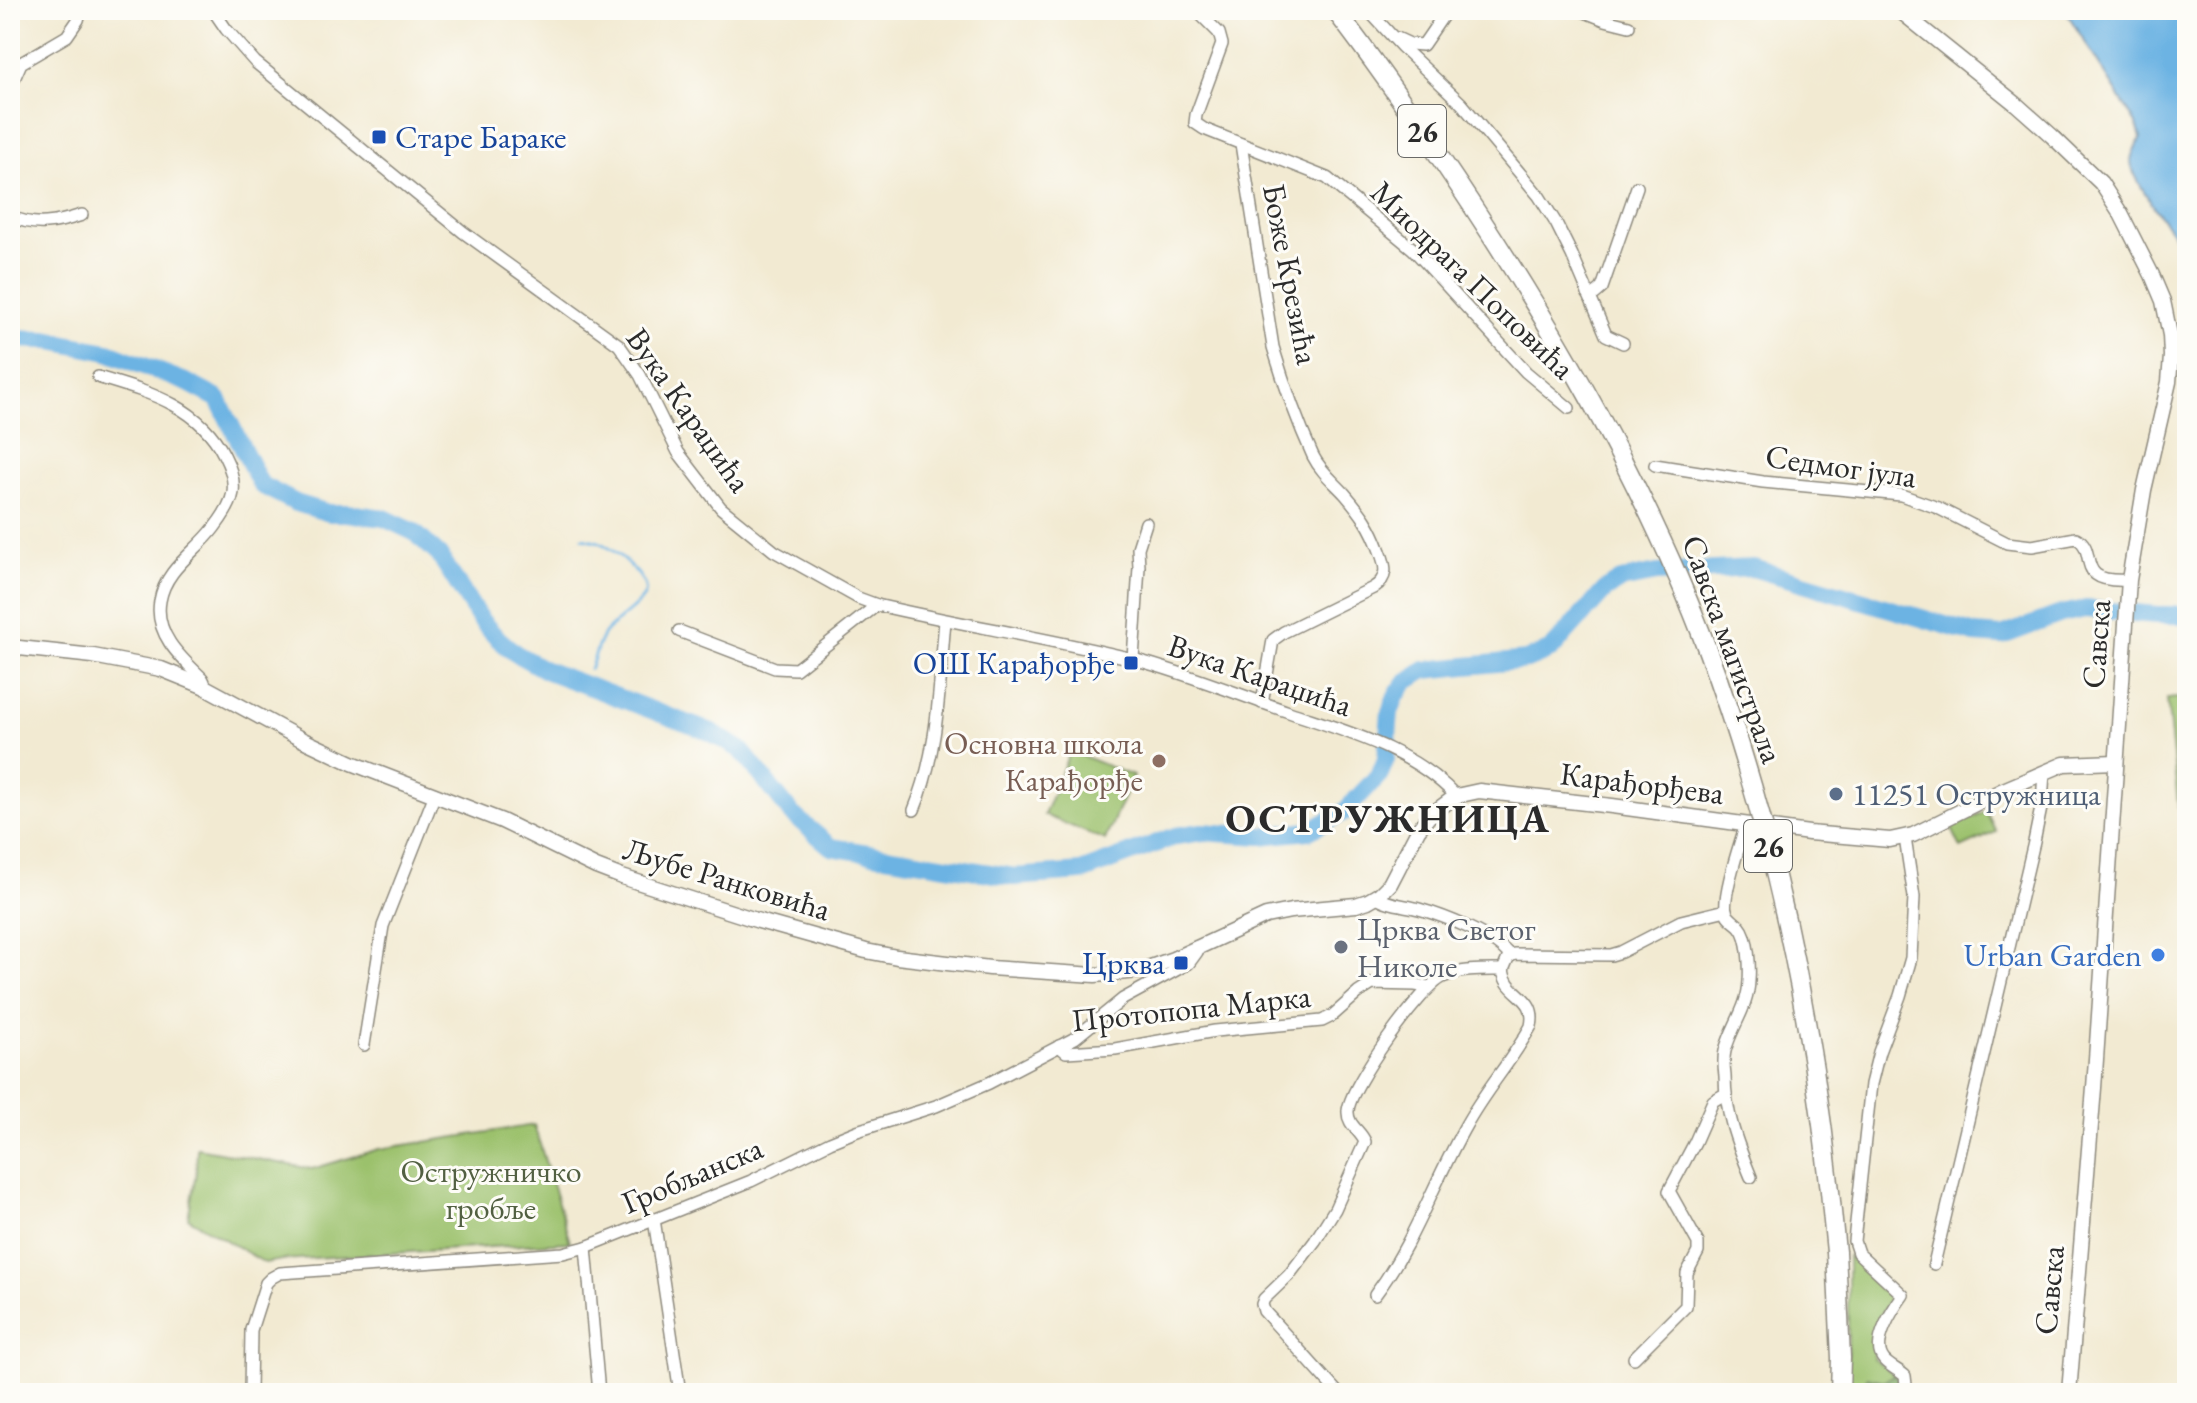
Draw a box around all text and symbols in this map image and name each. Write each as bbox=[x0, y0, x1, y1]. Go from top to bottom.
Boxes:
road number: 26 bbox=[1398, 105, 1446, 157]
place label: Старе Бараке bbox=[395, 116, 567, 158]
marker: Старе Бараке bbox=[370, 128, 388, 146]
street label: Миодрага Поповића bbox=[1362, 172, 1584, 389]
street label: Боже Крезића bbox=[1253, 180, 1329, 368]
street label: Вука Караџића bbox=[617, 319, 761, 501]
street label: Седмог јула bbox=[1763, 435, 1919, 497]
street label: Савска магистрала bbox=[1672, 529, 1794, 769]
street label: Савска bbox=[2072, 598, 2120, 690]
street label: Вука Караџића bbox=[1163, 624, 1358, 726]
place label: ОШ Карађорђе bbox=[913, 642, 1115, 684]
marker: ОШ Карађорђе bbox=[1122, 654, 1140, 672]
place label: Основна школа Карађорђе bbox=[944, 722, 1143, 801]
marker: Основна школа Карађорђе bbox=[1150, 752, 1168, 770]
street label: Карађорђева bbox=[1558, 752, 1726, 814]
place label: 11251 Остружница bbox=[1852, 773, 2101, 815]
marker: 11251 Остружница bbox=[1827, 785, 1845, 803]
district label: ОСТРУЖНИЦА bbox=[1225, 792, 1551, 844]
road number: 26 bbox=[1744, 820, 1792, 872]
street label: Љубе Ранковића bbox=[618, 828, 836, 930]
place label: Црква Светог Николе bbox=[1357, 908, 1536, 987]
place label: Urban Garden bbox=[1963, 934, 2142, 976]
marker: Црква Светог Николе bbox=[1332, 938, 1350, 956]
place label: Црква bbox=[1082, 942, 1165, 984]
marker: Urban Garden bbox=[2149, 946, 2167, 964]
marker: Црква bbox=[1172, 954, 1190, 972]
street label: Протопопа Марка bbox=[1069, 975, 1313, 1041]
street label: Гробљанска bbox=[615, 1126, 769, 1223]
park label: Остружничко гробље bbox=[400, 1150, 582, 1229]
street label: Савска bbox=[2024, 1244, 2074, 1336]

